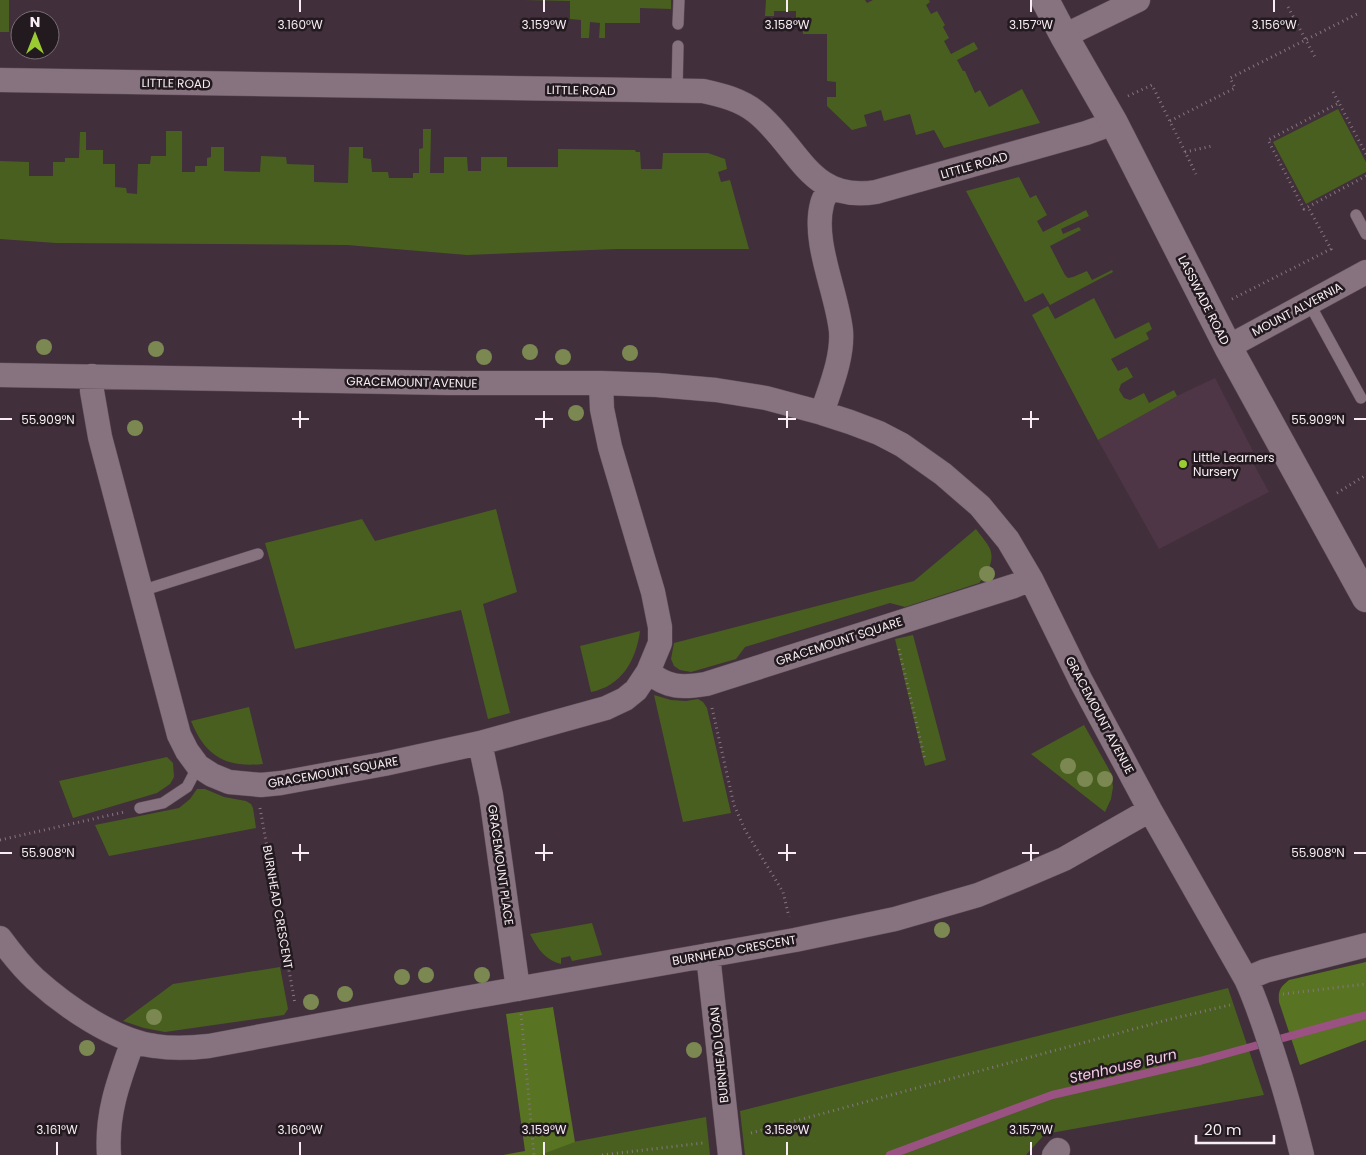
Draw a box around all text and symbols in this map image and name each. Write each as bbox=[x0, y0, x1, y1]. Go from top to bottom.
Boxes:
north arrow bbox=[10, 10, 60, 60]
text: N bbox=[30, 12, 40, 32]
text: 3.160°W bbox=[277, 16, 323, 33]
text: 3.159°W bbox=[521, 16, 567, 33]
text: 3.158°W bbox=[764, 16, 810, 33]
text: 3.157°W bbox=[1009, 16, 1053, 33]
text: 3.156°W bbox=[1251, 16, 1297, 33]
street label: LITTLE ROAD bbox=[141, 74, 211, 92]
street label: LITTLE ROAD bbox=[546, 81, 616, 99]
street label: LITTLE ROAD bbox=[939, 147, 1009, 183]
street label: LASSWADE ROAD bbox=[1174, 252, 1234, 348]
street label: MOUNT ALVERNIA bbox=[1249, 278, 1345, 340]
street label: GRACEMOUNT AVENUE bbox=[346, 372, 478, 392]
text: 55.909°N bbox=[21, 411, 75, 428]
text: 55.909°N bbox=[1291, 411, 1345, 428]
place label: Little Learners Nursery bbox=[1193, 449, 1275, 480]
marker: Little Learners Nursery bbox=[1177, 458, 1189, 470]
street label: GRACEMOUNT SQUARE bbox=[773, 612, 905, 670]
street label: GRACEMOUNT AVENUE bbox=[1062, 653, 1138, 777]
street label: GRACEMOUNT SQUARE bbox=[266, 752, 400, 792]
street label: GRACEMOUNT PLACE bbox=[484, 804, 518, 926]
text: 55.908°N bbox=[21, 844, 75, 861]
street label: BURNHEAD CRESCENT bbox=[259, 844, 297, 971]
text: 55.908°N bbox=[1291, 844, 1345, 861]
street label: BURNHEAD CRESCENT bbox=[671, 931, 798, 969]
street label: BURNHEAD LOAN bbox=[705, 1006, 733, 1104]
water label: Stenhouse Burn bbox=[1067, 1044, 1179, 1088]
scale bar bbox=[1196, 1112, 1274, 1144]
text: 20 m bbox=[1204, 1119, 1242, 1140]
text: 3.161°W bbox=[36, 1121, 78, 1138]
text: 3.160°W bbox=[277, 1121, 323, 1138]
text: 3.159°W bbox=[521, 1121, 567, 1138]
text: 3.158°W bbox=[764, 1121, 810, 1138]
text: 3.157°W bbox=[1009, 1121, 1053, 1138]

